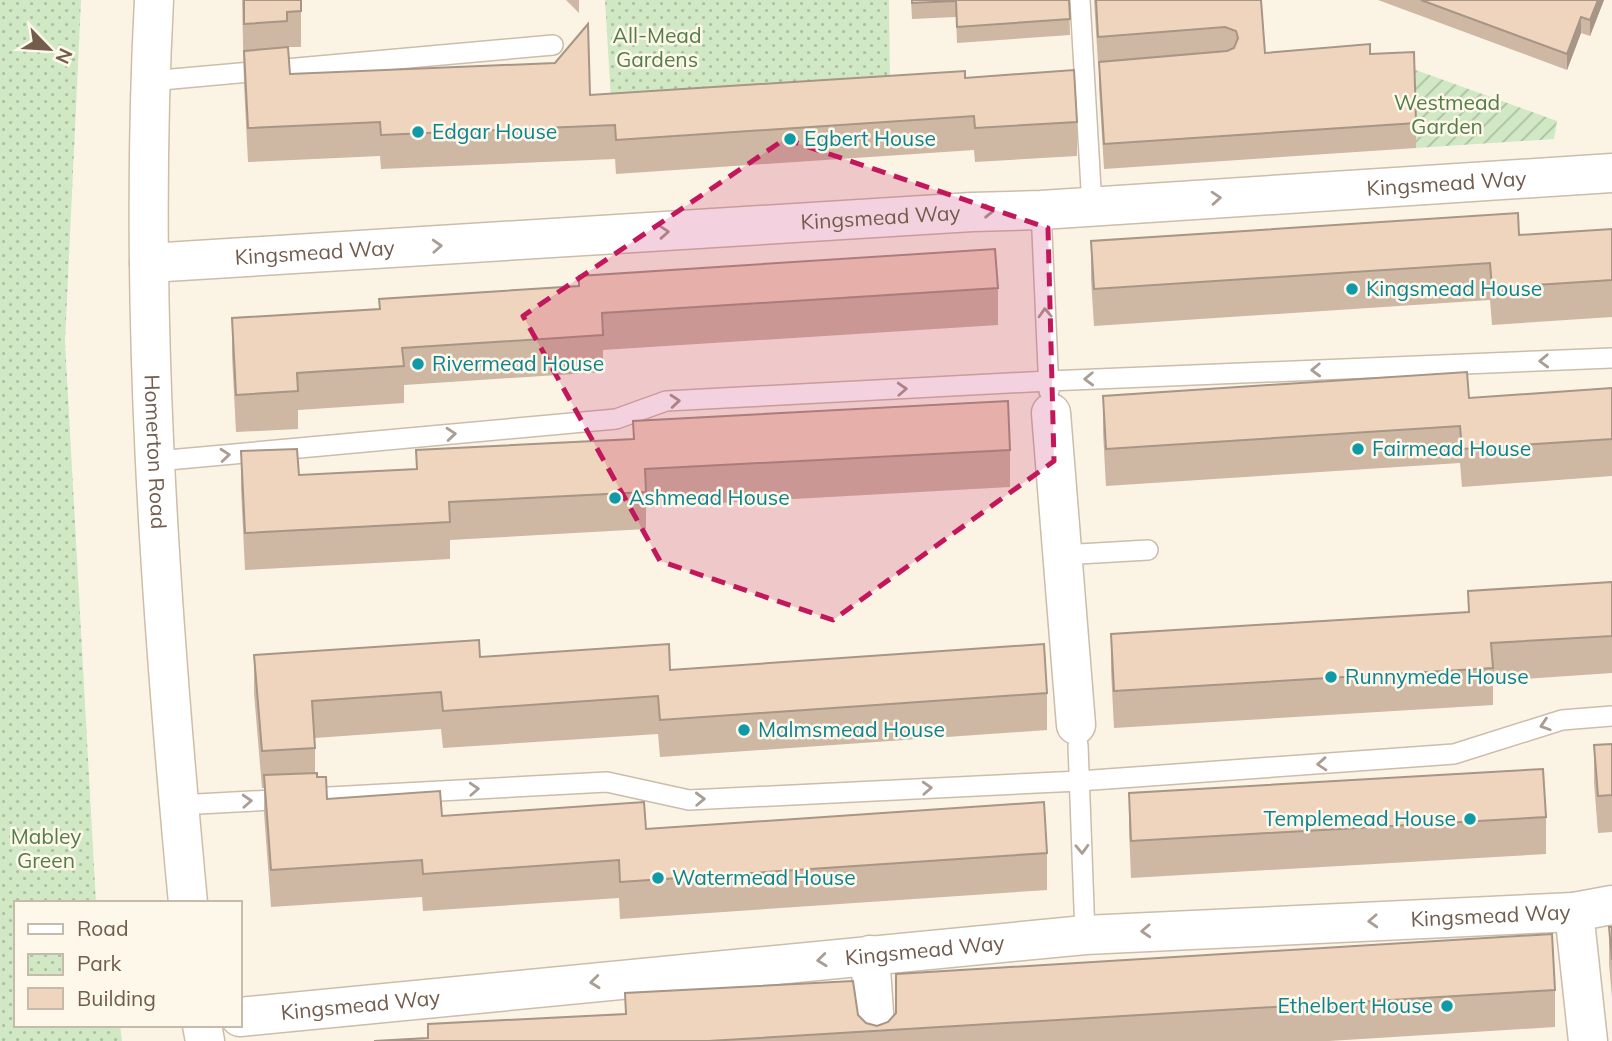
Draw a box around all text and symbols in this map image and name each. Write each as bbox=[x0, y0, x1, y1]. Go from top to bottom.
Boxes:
north arrow bbox=[14, 14, 84, 84]
park label: All-Mead Gardens bbox=[612, 22, 702, 72]
text: N bbox=[50, 45, 78, 68]
park label: Westmead Garden bbox=[1394, 89, 1500, 139]
place label: Edgar House bbox=[432, 118, 557, 144]
marker: Edgar House bbox=[410, 124, 426, 140]
place label: Egbert House bbox=[804, 125, 936, 151]
marker: Egbert House bbox=[782, 131, 798, 147]
street label: Kingsmead Way bbox=[1366, 165, 1527, 201]
one-way arrow bbox=[1211, 191, 1222, 206]
street label: Kingsmead Way bbox=[800, 199, 961, 235]
one-way arrow bbox=[983, 204, 994, 219]
one-way arrow bbox=[659, 225, 670, 240]
street label: Kingsmead Way bbox=[234, 234, 395, 270]
one-way arrow bbox=[432, 239, 443, 254]
place label: Kingsmead House bbox=[1366, 275, 1542, 301]
marker: Kingsmead House bbox=[1344, 281, 1360, 297]
one-way arrow bbox=[1038, 307, 1053, 318]
place label: Rivermead House bbox=[432, 350, 604, 376]
one-way arrow bbox=[1538, 353, 1549, 369]
marker: Rivermead House bbox=[410, 356, 426, 372]
one-way arrow bbox=[1311, 362, 1322, 377]
one-way arrow bbox=[1083, 372, 1094, 387]
street label: Homerton Road bbox=[139, 374, 173, 530]
one-way arrow bbox=[897, 381, 908, 396]
one-way arrow bbox=[670, 394, 681, 409]
one-way arrow bbox=[446, 427, 457, 442]
place label: Fairmead House bbox=[1372, 435, 1531, 461]
marker: Fairmead House bbox=[1350, 441, 1366, 457]
one-way arrow bbox=[220, 448, 231, 463]
place label: Ashmead House bbox=[629, 484, 790, 510]
marker: Ashmead House bbox=[607, 490, 623, 506]
place label: Runnymede House bbox=[1345, 663, 1529, 689]
marker: Runnymede House bbox=[1323, 669, 1339, 685]
place label: Malmsmead House bbox=[758, 716, 945, 742]
one-way arrow bbox=[1539, 717, 1551, 732]
marker: Malmsmead House bbox=[736, 722, 752, 738]
one-way arrow bbox=[1316, 756, 1327, 771]
one-way arrow bbox=[922, 781, 933, 796]
one-way arrow bbox=[469, 782, 480, 797]
one-way arrow bbox=[694, 792, 705, 807]
one-way arrow bbox=[242, 794, 253, 809]
place label: Templemead House bbox=[1263, 805, 1456, 831]
marker: Templemead House bbox=[1462, 811, 1478, 827]
park label: Mabley Green bbox=[11, 823, 81, 873]
one-way arrow bbox=[1074, 844, 1089, 855]
place label: Watermead House bbox=[672, 864, 856, 890]
marker: Watermead House bbox=[650, 870, 666, 886]
street label: Kingsmead Way bbox=[1410, 898, 1571, 932]
legend bbox=[14, 901, 242, 1027]
one-way arrow bbox=[1367, 913, 1378, 928]
text: Road bbox=[77, 915, 128, 941]
one-way arrow bbox=[1140, 924, 1151, 939]
street label: Kingsmead Way bbox=[844, 929, 1006, 970]
text: Park bbox=[77, 950, 121, 976]
one-way arrow bbox=[816, 952, 827, 967]
one-way arrow bbox=[589, 974, 600, 989]
street label: Kingsmead Way bbox=[279, 984, 441, 1025]
text: Building bbox=[77, 985, 156, 1011]
place label: Ethelbert House bbox=[1278, 992, 1433, 1018]
marker: Ethelbert House bbox=[1439, 998, 1455, 1014]

